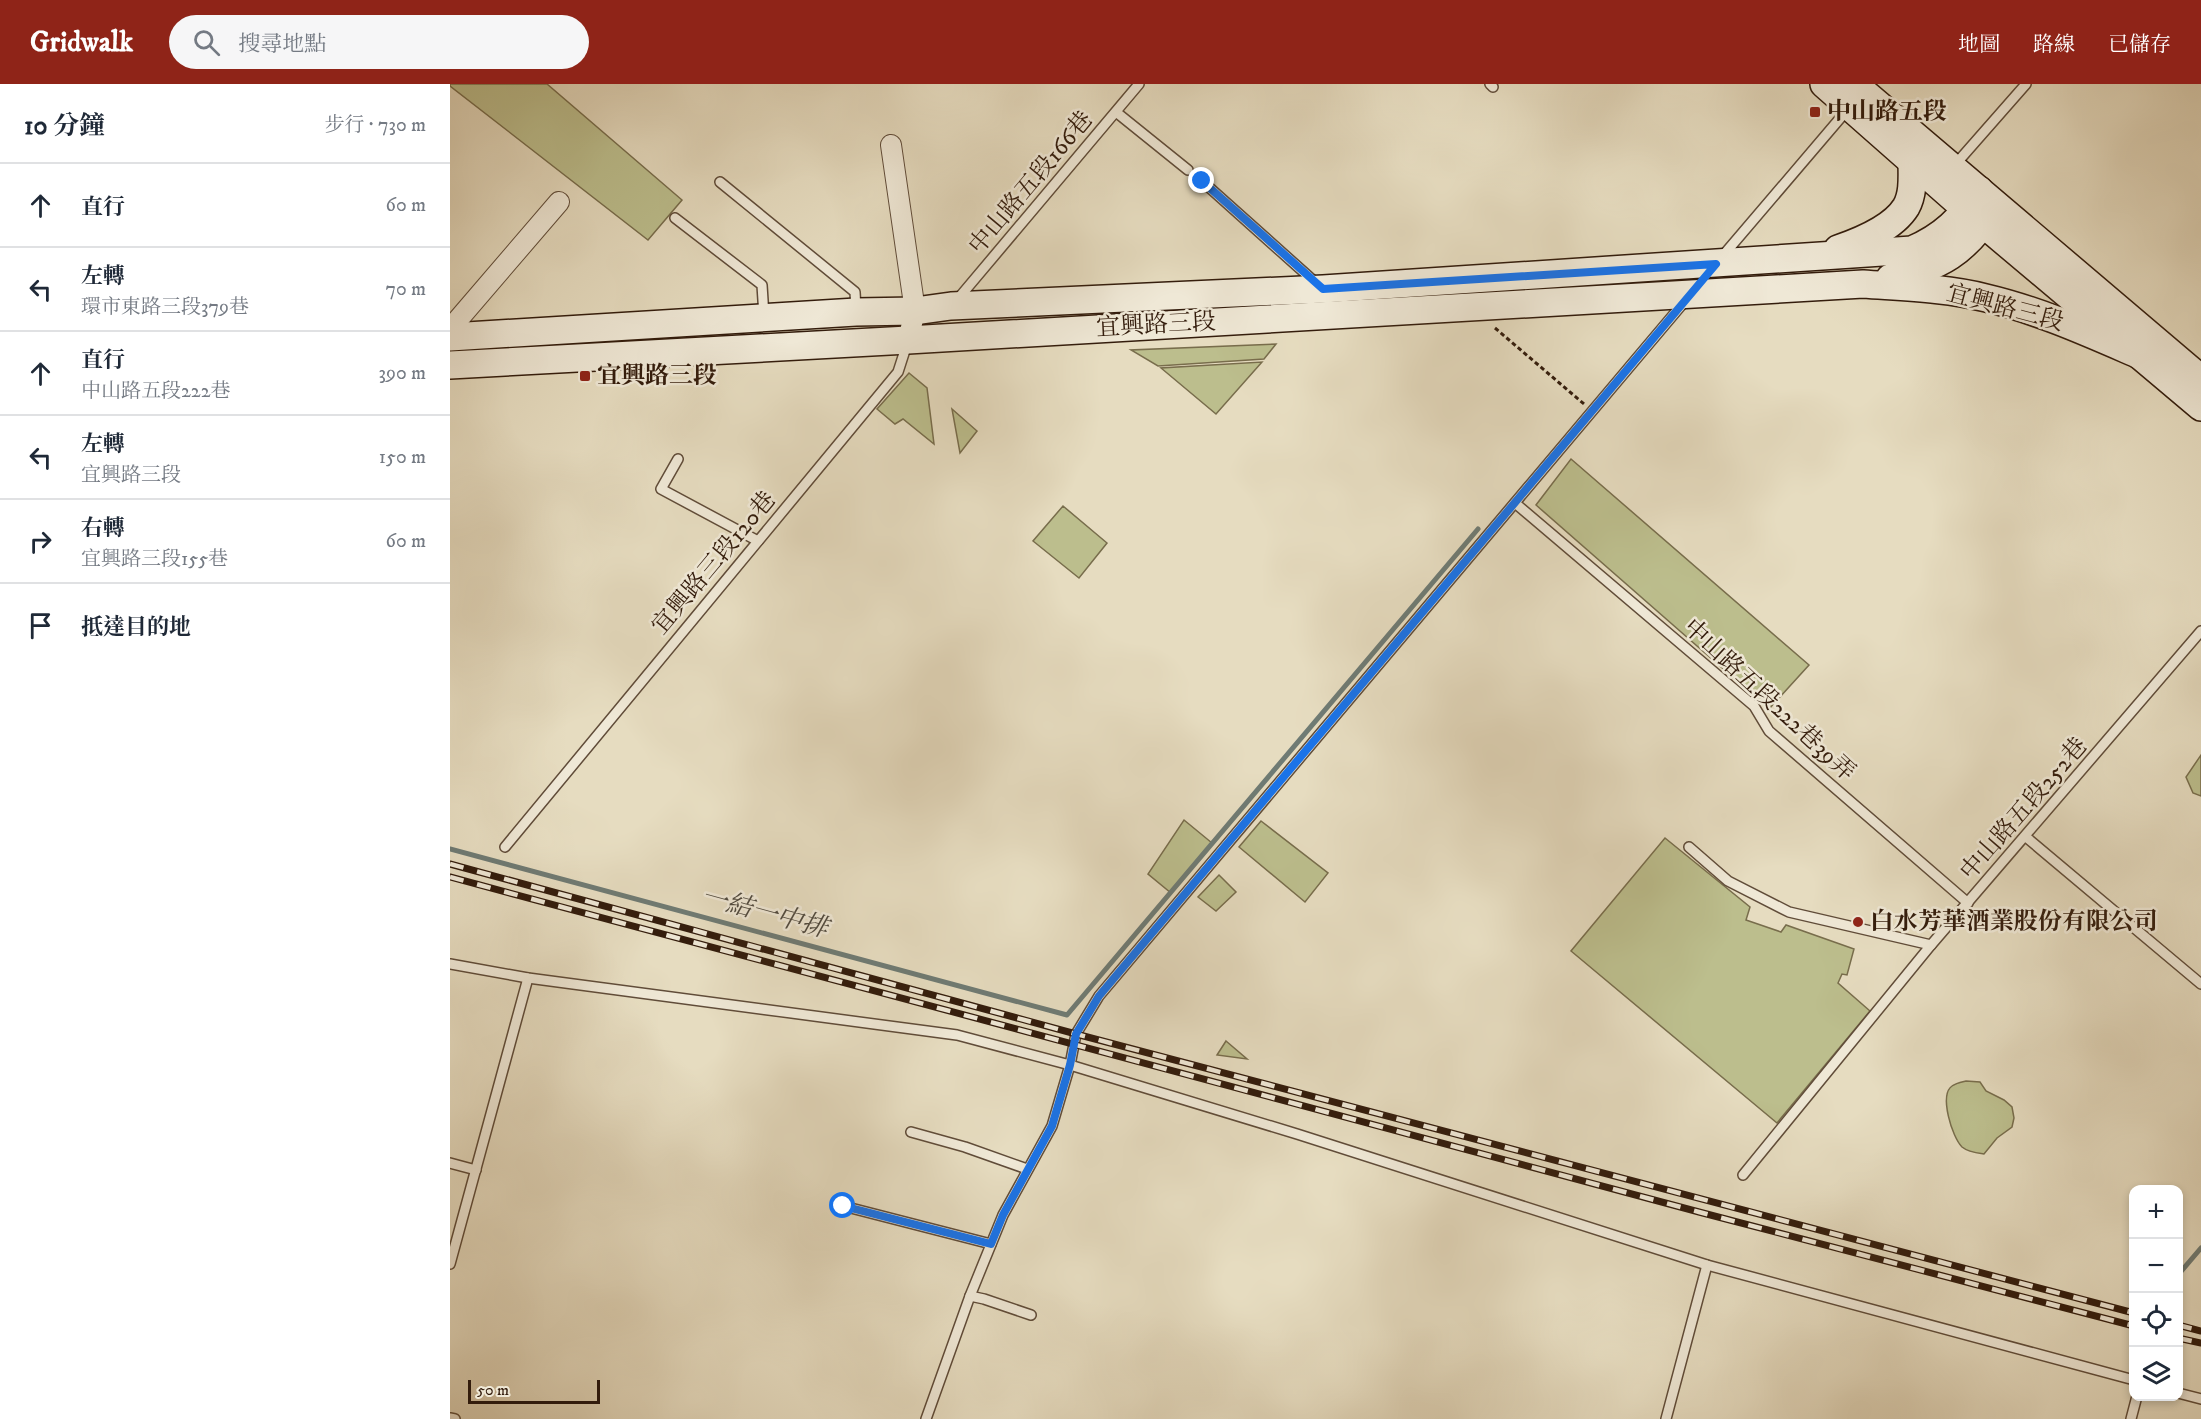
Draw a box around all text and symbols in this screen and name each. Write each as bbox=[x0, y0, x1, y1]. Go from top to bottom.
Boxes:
search box bbox=[169, 15, 589, 69]
text: Gridwalk bbox=[30, 25, 133, 60]
icon: search bbox=[190, 26, 223, 59]
text: 搜尋地點 bbox=[238, 31, 326, 58]
text: 地圖 bbox=[1958, 32, 2000, 58]
text: 路線 bbox=[2033, 32, 2075, 58]
text: 已儲存 bbox=[2108, 32, 2171, 58]
place label: 中山路五段 bbox=[1827, 97, 1947, 127]
street label: 中山路五段166巷 bbox=[962, 105, 1100, 261]
marker: 中山路五段 bbox=[1808, 105, 1822, 119]
text: 10 分鐘 bbox=[24, 110, 105, 143]
text: 步行 · 730 m bbox=[325, 113, 426, 138]
route end bbox=[1188, 167, 1214, 193]
icon: ahead bbox=[24, 189, 57, 222]
text: 60 m bbox=[386, 193, 426, 218]
text: 直行 bbox=[81, 194, 125, 221]
text: 左轉 bbox=[81, 263, 125, 290]
icon: left bbox=[24, 273, 57, 306]
text: 70 m bbox=[385, 277, 426, 302]
street label: 宜興路三段 bbox=[1943, 278, 2067, 338]
text: 環市東路三段379巷 bbox=[81, 295, 249, 320]
street label: 宜興路三段 bbox=[1095, 307, 1217, 343]
text: 直行 bbox=[81, 347, 125, 374]
icon: ahead bbox=[24, 357, 57, 390]
text: 390 m bbox=[378, 361, 426, 386]
place label: 宜興路三段 bbox=[597, 361, 717, 391]
marker: 宜興路三段 bbox=[578, 369, 592, 383]
text: 中山路五段222巷 bbox=[81, 379, 230, 404]
text: 左轉 bbox=[81, 431, 125, 458]
icon: left bbox=[24, 441, 57, 474]
text: 150 m bbox=[379, 445, 426, 470]
text: 宜興路三段 bbox=[81, 463, 181, 488]
street label: 宜興路三段120巷 bbox=[645, 485, 783, 641]
text: 右轉 bbox=[81, 515, 125, 542]
icon: right bbox=[24, 525, 57, 558]
text: 60 m bbox=[386, 529, 426, 554]
text: 宜興路三段155巷 bbox=[81, 547, 228, 572]
icon: arrive bbox=[24, 609, 57, 642]
street label: 中山路五段222巷39弄 bbox=[1677, 613, 1861, 787]
text: 抵達目的地 bbox=[81, 614, 191, 641]
street label: 中山路五段252巷 bbox=[1954, 731, 2094, 887]
water label: 一結一中排 bbox=[697, 880, 835, 947]
place label: 白水芳華酒業股份有限公司 bbox=[1870, 907, 2158, 937]
marker: 白水芳華酒業股份有限公司 bbox=[1851, 915, 1865, 929]
map controls bbox=[2129, 1185, 2183, 1401]
button: + bbox=[2129, 1185, 2183, 1239]
route start bbox=[829, 1192, 855, 1218]
button: − bbox=[2129, 1239, 2183, 1293]
button: locate bbox=[2129, 1293, 2183, 1347]
button: layers bbox=[2129, 1347, 2183, 1401]
scale bar bbox=[468, 1377, 600, 1404]
text: 50 m bbox=[477, 1380, 509, 1400]

